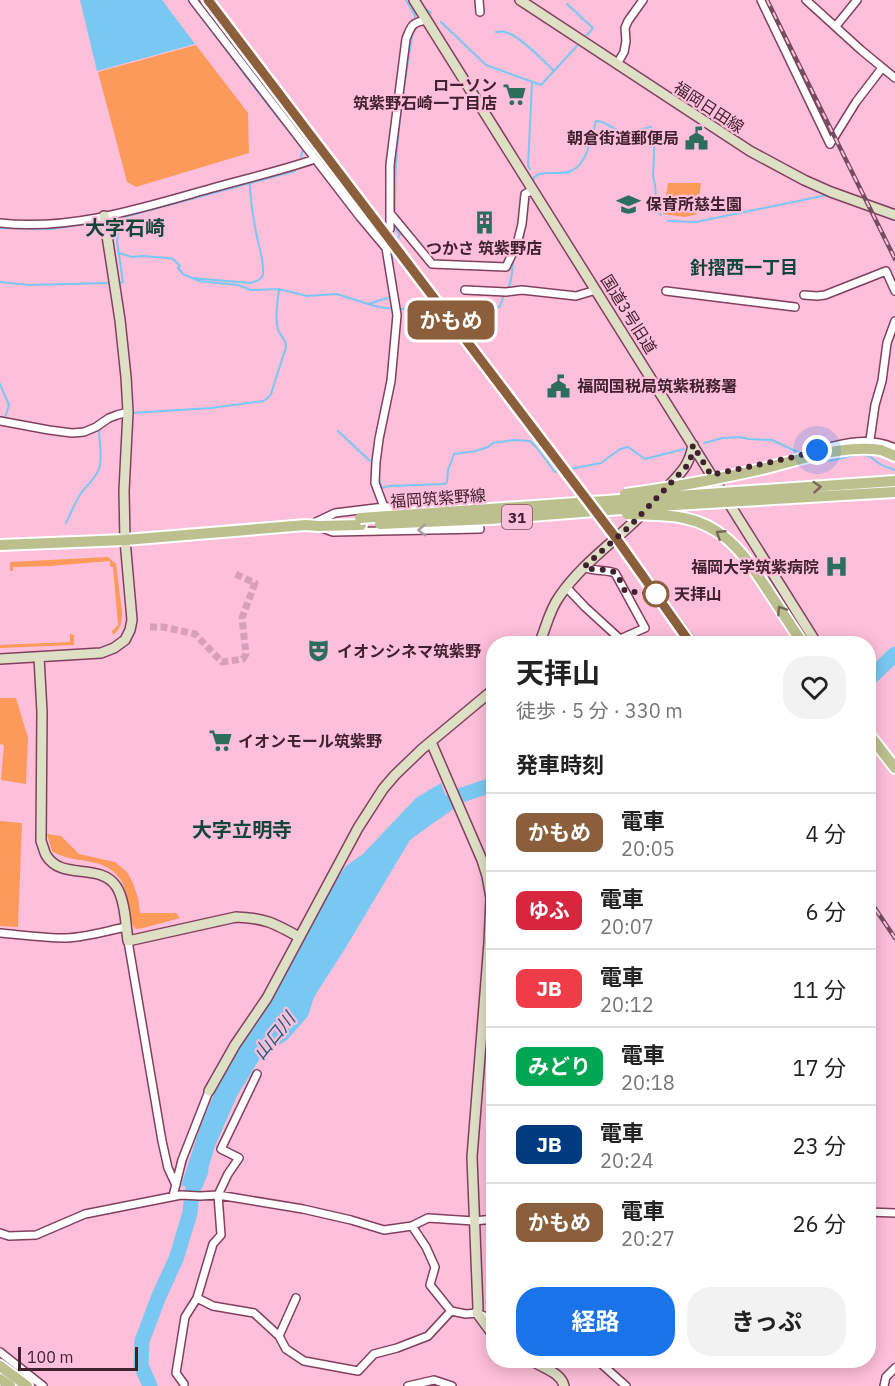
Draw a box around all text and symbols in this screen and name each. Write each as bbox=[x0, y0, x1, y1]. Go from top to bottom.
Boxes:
place label: ローソン 筑紫野石崎一丁目店 bbox=[353, 75, 497, 113]
street label: 福岡日田線 bbox=[670, 77, 748, 137]
supermarket icon: ローソン 筑紫野石崎一丁目店 bbox=[502, 81, 528, 107]
public building icon: 朝倉街道郵便局 bbox=[684, 125, 710, 151]
place label: 朝倉街道郵便局 bbox=[567, 128, 679, 148]
school or university icon: 保育所慈生園 bbox=[615, 191, 641, 217]
place label: 保育所慈生園 bbox=[646, 194, 742, 214]
building icon: つかさ 筑紫野店 bbox=[471, 210, 497, 236]
district label: 大字石崎 bbox=[85, 214, 165, 241]
place label: つかさ 筑紫野店 bbox=[426, 238, 542, 258]
district label: 針摺西一丁目 bbox=[690, 256, 798, 279]
street label: 国道3号旧道 bbox=[597, 271, 661, 357]
line badge: かもめ bbox=[416, 300, 486, 340]
text: かもめ bbox=[420, 306, 483, 334]
public building icon: 福岡国税局筑紫税務署 bbox=[546, 373, 572, 399]
place label: 福岡国税局筑紫税務署 bbox=[577, 376, 737, 396]
your location bbox=[802, 435, 832, 465]
one-way arrow bbox=[812, 481, 821, 494]
street label: 福岡筑紫野線 bbox=[389, 485, 487, 511]
road number: 31 bbox=[502, 505, 532, 529]
one-way arrow bbox=[417, 524, 426, 537]
one-way arrow bbox=[716, 531, 727, 542]
hospital icon: 福岡大学筑紫病院 bbox=[824, 554, 850, 580]
place label: 福岡大学筑紫病院 bbox=[691, 557, 819, 577]
marker: 天拝山 bbox=[643, 581, 669, 607]
place label: 天拝山 bbox=[674, 584, 722, 604]
one-way arrow bbox=[777, 606, 788, 617]
theatre icon: イオンシネマ筑紫野 bbox=[306, 638, 332, 664]
place label: イオンシネマ筑紫野 bbox=[337, 641, 481, 661]
text: 天拝山 bbox=[516, 654, 600, 691]
button: heart bbox=[783, 656, 846, 719]
text: 徒歩 · 5 分 · 330 m bbox=[516, 697, 683, 724]
supermarket icon: イオンモール筑紫野 bbox=[207, 728, 233, 754]
place label: イオンモール筑紫野 bbox=[238, 731, 382, 751]
text: 発車時刻 bbox=[516, 750, 604, 779]
text: 電車 bbox=[621, 806, 665, 835]
district label: 大字立明寺 bbox=[192, 816, 292, 843]
text: かもめ bbox=[528, 818, 591, 846]
text: 4 分 bbox=[806, 819, 846, 848]
text: 20:05 bbox=[621, 835, 675, 862]
text: 電車 bbox=[600, 884, 644, 913]
text: ゆふ bbox=[528, 896, 570, 924]
text: 6 分 bbox=[806, 897, 846, 926]
text: 20:07 bbox=[600, 913, 654, 940]
text: 電車 bbox=[600, 962, 644, 991]
text: JB bbox=[536, 974, 562, 1002]
text: 11 分 bbox=[792, 975, 846, 1004]
text: 20:12 bbox=[600, 991, 654, 1018]
water label: 山口川 bbox=[248, 1006, 301, 1064]
text: 電車 bbox=[621, 1040, 665, 1069]
text: みどり bbox=[528, 1052, 591, 1080]
text: 17 分 bbox=[792, 1053, 846, 1082]
text: 20:18 bbox=[621, 1069, 675, 1096]
text: 電車 bbox=[600, 1118, 644, 1147]
text: JB bbox=[536, 1130, 562, 1158]
text: 23 分 bbox=[792, 1131, 846, 1160]
text: 20:24 bbox=[600, 1147, 654, 1174]
text: 電車 bbox=[621, 1196, 665, 1225]
text: かもめ bbox=[528, 1208, 591, 1236]
text: 26 分 bbox=[792, 1209, 846, 1238]
text: 20:27 bbox=[621, 1225, 675, 1252]
button: 経路 bbox=[516, 1287, 675, 1356]
button: きっぷ bbox=[687, 1287, 846, 1356]
scale bar bbox=[18, 1344, 138, 1372]
text: 100 m bbox=[27, 1347, 74, 1367]

